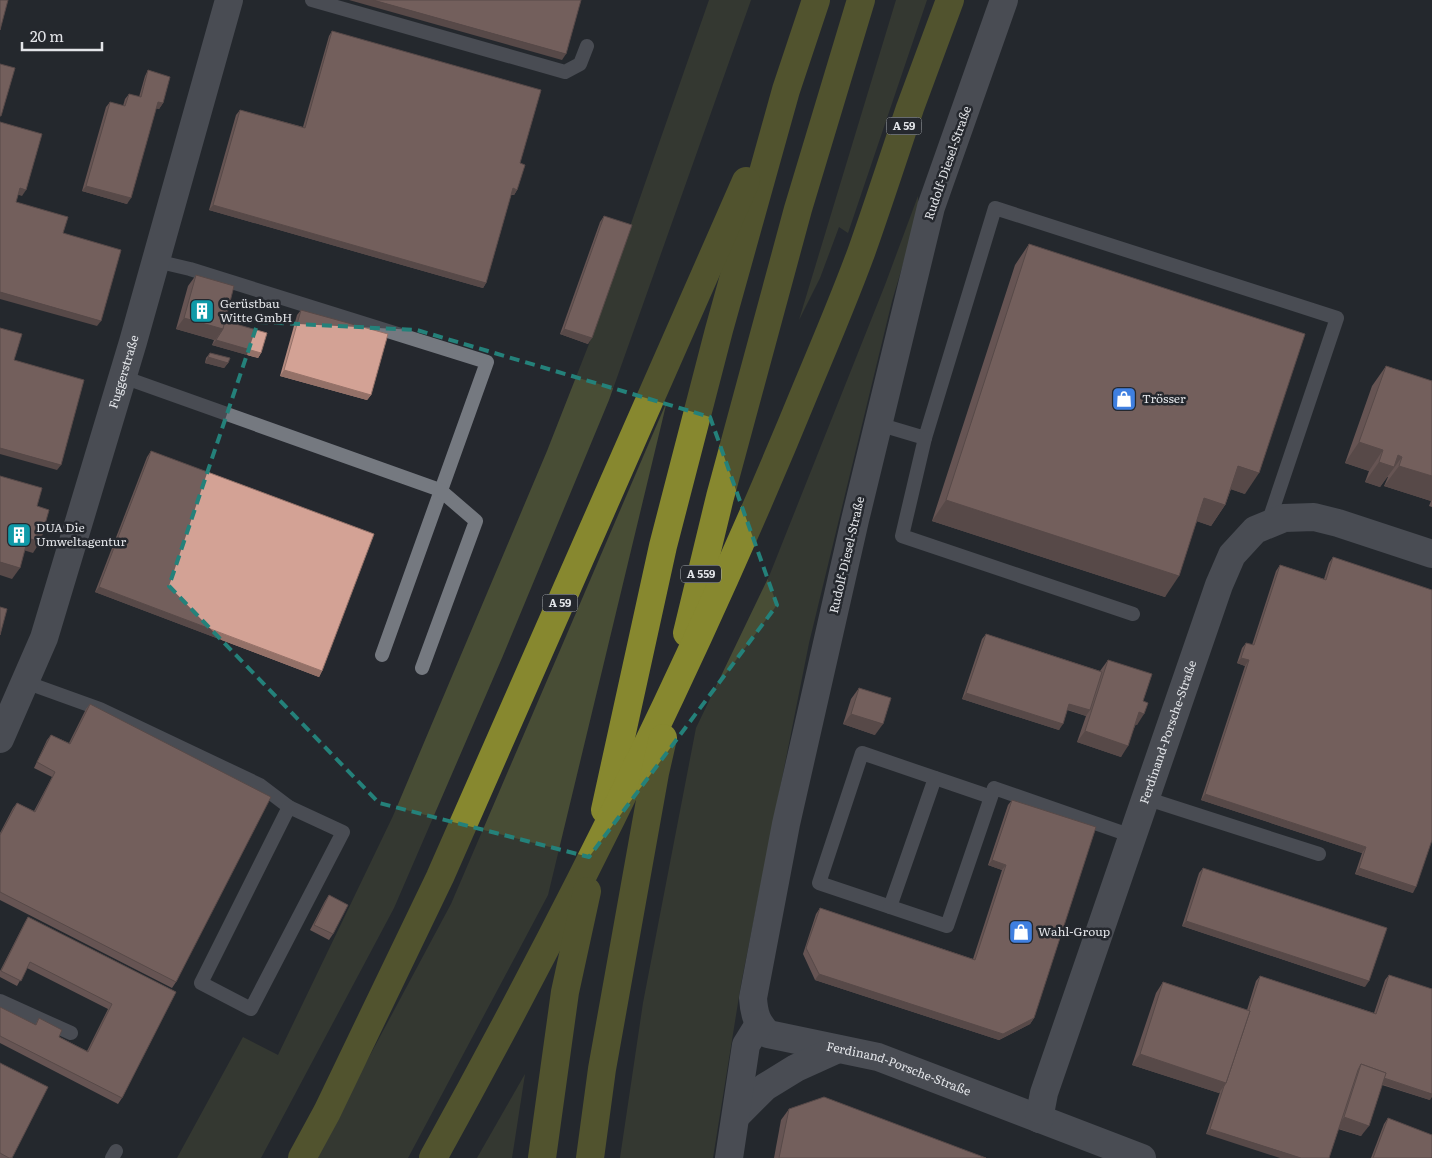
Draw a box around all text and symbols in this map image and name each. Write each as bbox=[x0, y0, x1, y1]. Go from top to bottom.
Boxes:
scale bar bbox=[22, 20, 102, 52]
text: 20 m bbox=[30, 24, 64, 47]
street label: Rudolf-Diesel-Straße bbox=[919, 103, 975, 222]
road number: A 59 bbox=[886, 118, 922, 134]
place label: Gerüstbau Witte GmbH bbox=[220, 294, 292, 326]
building icon: Gerüstbau Witte GmbH bbox=[189, 298, 215, 324]
street label: Fuggerstraße bbox=[103, 333, 143, 411]
shop icon: Trösser bbox=[1111, 386, 1137, 412]
place label: Trösser bbox=[1142, 389, 1186, 407]
street label: Rudolf-Diesel-Straße bbox=[824, 495, 868, 615]
place label: DUA Die Umweltagentur bbox=[36, 518, 126, 550]
building icon: DUA Die Umweltagentur bbox=[6, 522, 32, 548]
road number: A 559 bbox=[681, 566, 721, 582]
road number: A 59 bbox=[542, 594, 578, 612]
street label: Ferdinand-Porsche-Straße bbox=[1134, 658, 1200, 806]
shop icon: Wahl-Group bbox=[1008, 919, 1034, 945]
place label: Wahl-Group bbox=[1038, 922, 1110, 940]
street label: Ferdinand-Porsche-Straße bbox=[825, 1036, 974, 1100]

